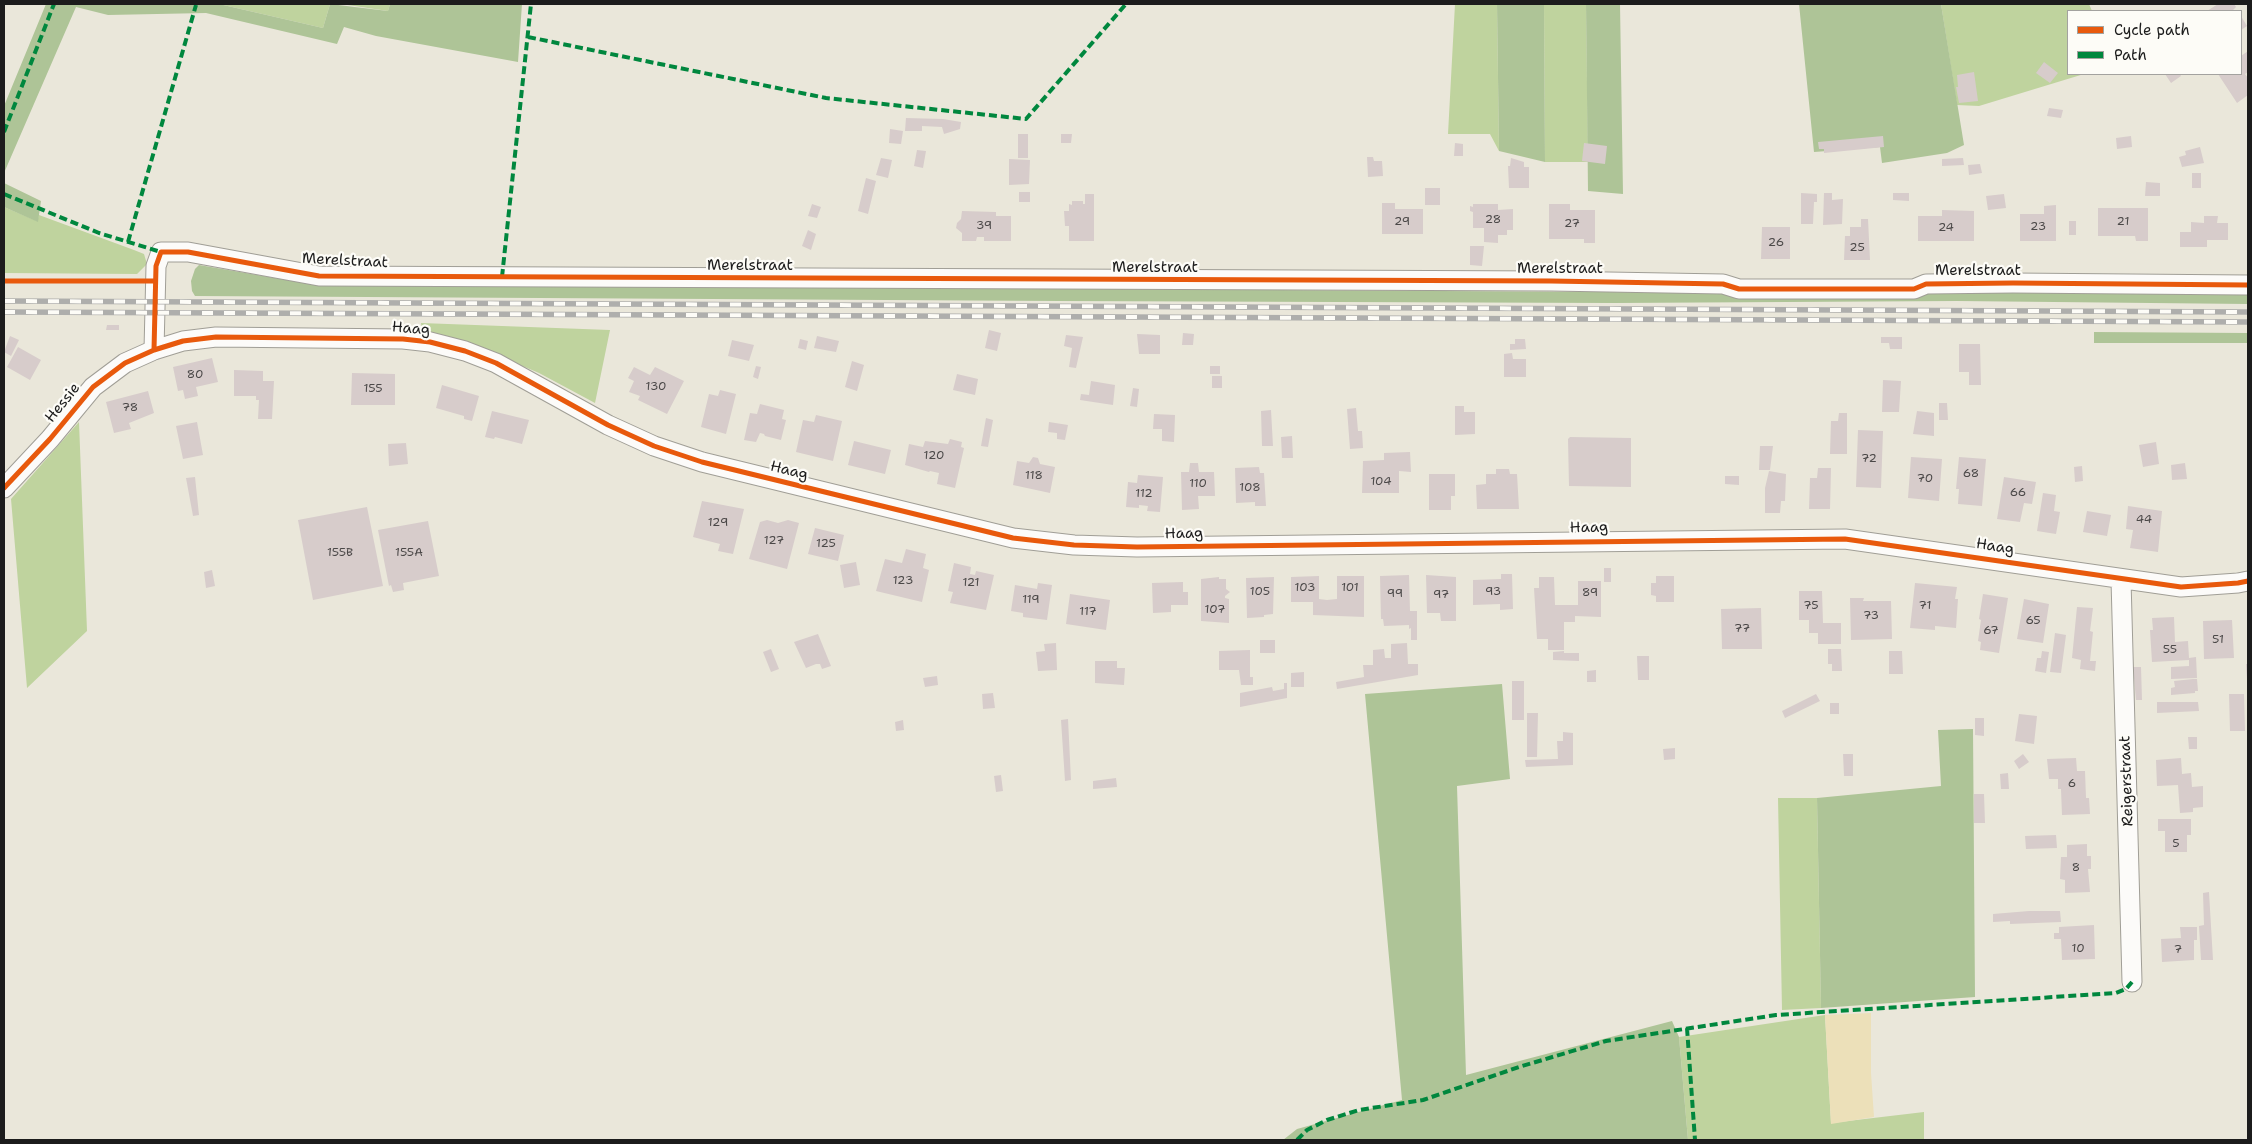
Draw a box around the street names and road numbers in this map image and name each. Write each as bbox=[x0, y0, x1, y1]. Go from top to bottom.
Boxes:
street label: Merelstraat bbox=[301, 250, 389, 272]
street label: Merelstraat bbox=[707, 257, 793, 275]
street label: Merelstraat bbox=[1112, 259, 1198, 277]
street label: Merelstraat bbox=[1517, 260, 1603, 278]
street label: Merelstraat bbox=[1935, 262, 2021, 280]
street label: Haag bbox=[391, 318, 431, 340]
street label: Hessie bbox=[42, 380, 84, 426]
street label: Haag bbox=[768, 458, 810, 484]
street label: Haag bbox=[1570, 519, 1608, 537]
street label: Haag bbox=[1165, 525, 1203, 543]
street label: Haag bbox=[1975, 535, 2015, 559]
street label: Reigerstraat bbox=[2116, 735, 2138, 827]

